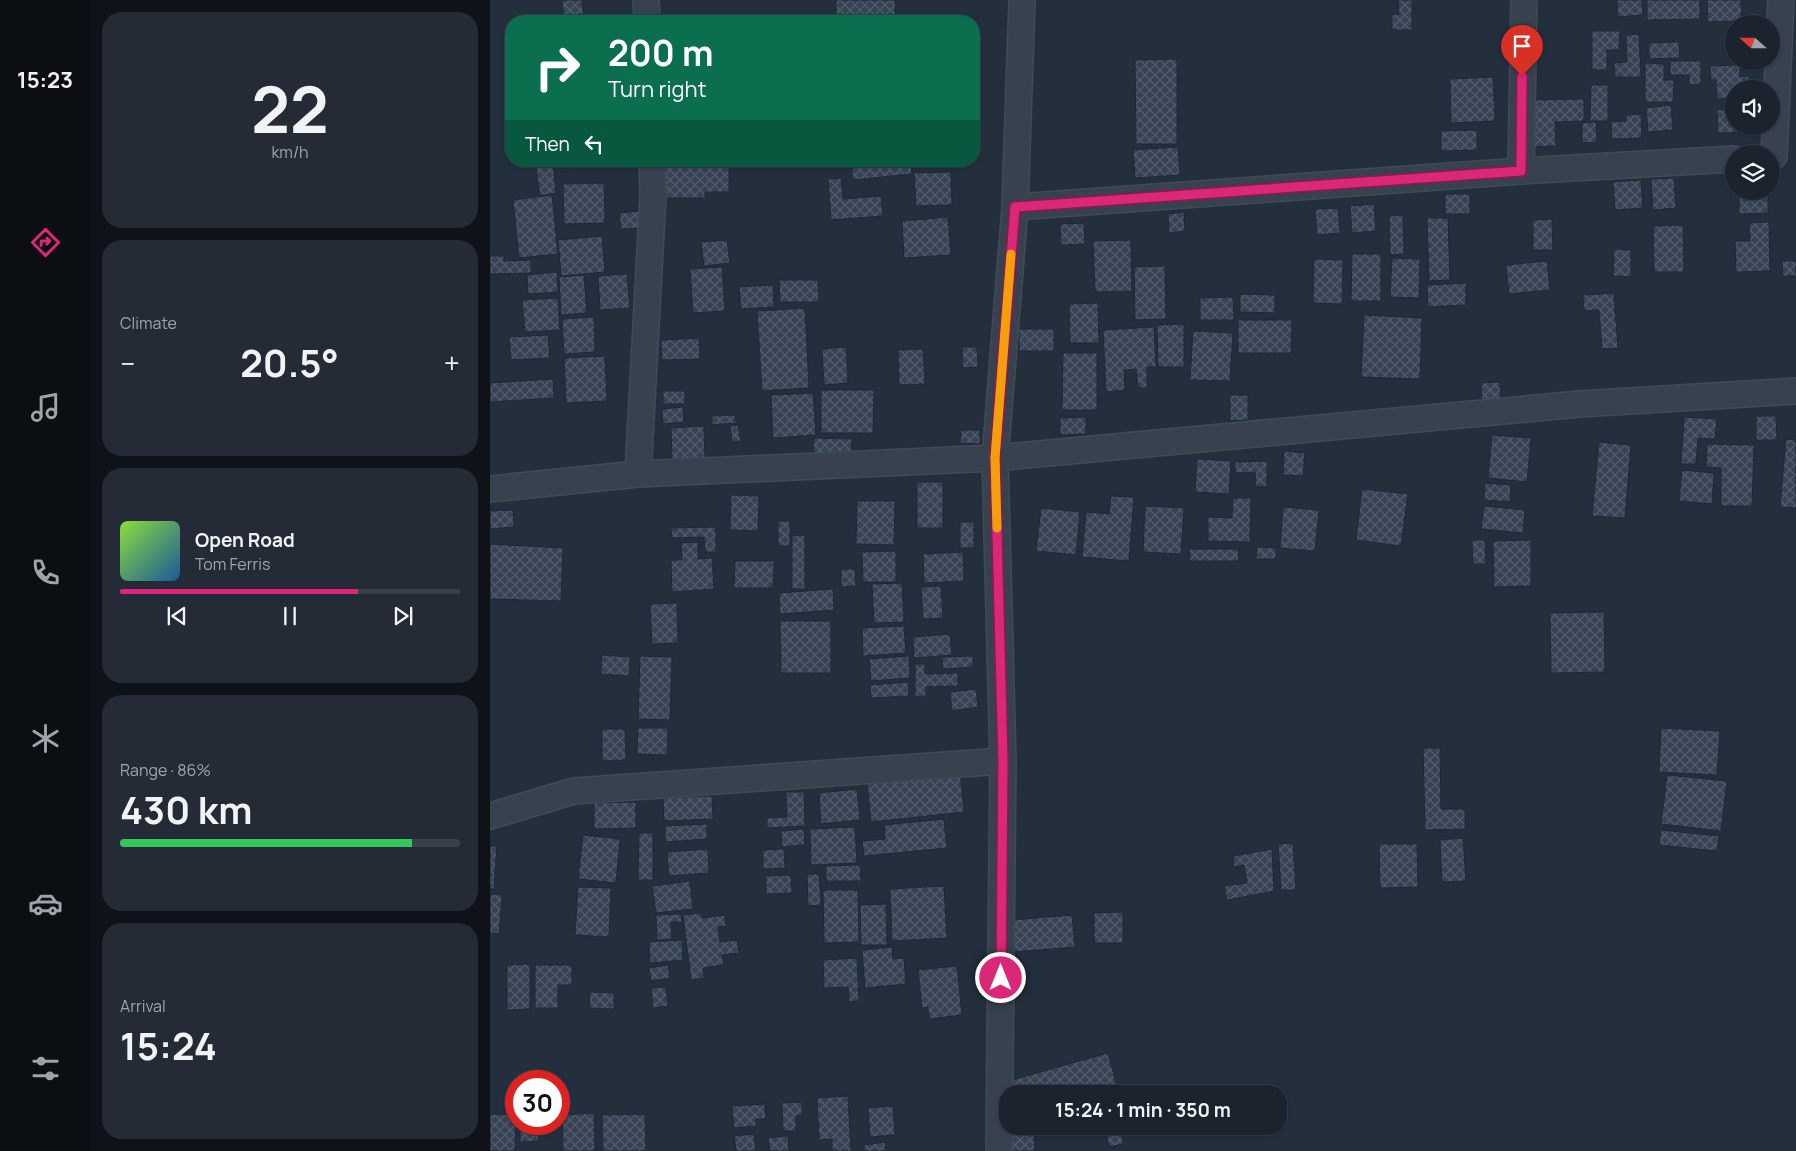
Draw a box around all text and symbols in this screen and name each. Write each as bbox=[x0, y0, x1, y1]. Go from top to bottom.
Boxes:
north arrow bbox=[1725, 15, 1780, 70]
map controls bbox=[1725, 15, 1780, 200]
pin bbox=[1501, 25, 1543, 76]
text: 200 m bbox=[608, 29, 713, 77]
icon: arrive bbox=[1508, 32, 1536, 60]
icon: right bbox=[525, 35, 590, 100]
text: 22 bbox=[251, 64, 329, 153]
text: 15:23 bbox=[17, 65, 73, 95]
text: Turn right bbox=[608, 74, 706, 104]
button: sound bbox=[1725, 80, 1780, 135]
icon: left bbox=[580, 130, 608, 158]
text: Then bbox=[525, 131, 570, 157]
text: km/h bbox=[271, 141, 309, 163]
button: layers bbox=[1725, 145, 1780, 200]
icon: directions bbox=[28, 225, 63, 260]
text: Climate bbox=[120, 312, 177, 334]
text: 20.5° bbox=[240, 336, 339, 388]
text: − bbox=[120, 344, 135, 382]
text: + bbox=[444, 344, 460, 382]
icon: music bbox=[28, 390, 63, 425]
text: Open Road bbox=[195, 527, 295, 553]
text: Tom Ferris bbox=[195, 553, 270, 575]
icon: phone bbox=[28, 555, 63, 590]
icon: previous bbox=[163, 602, 191, 630]
icon: pause bbox=[276, 602, 304, 630]
icon: next bbox=[389, 602, 417, 630]
icon: climate bbox=[28, 721, 63, 756]
text: Range · 86% bbox=[120, 759, 211, 781]
text: 430 km bbox=[120, 783, 252, 835]
icon: car bbox=[28, 886, 63, 921]
position arrow bbox=[974, 951, 1026, 1003]
text: Arrival bbox=[120, 995, 166, 1017]
text: 15:24 bbox=[120, 1019, 217, 1071]
icon: filters bbox=[28, 1051, 63, 1086]
speed limit sign: 30 bbox=[505, 1070, 570, 1135]
text: 15:24 · 1 min · 350 m bbox=[1055, 1097, 1231, 1123]

